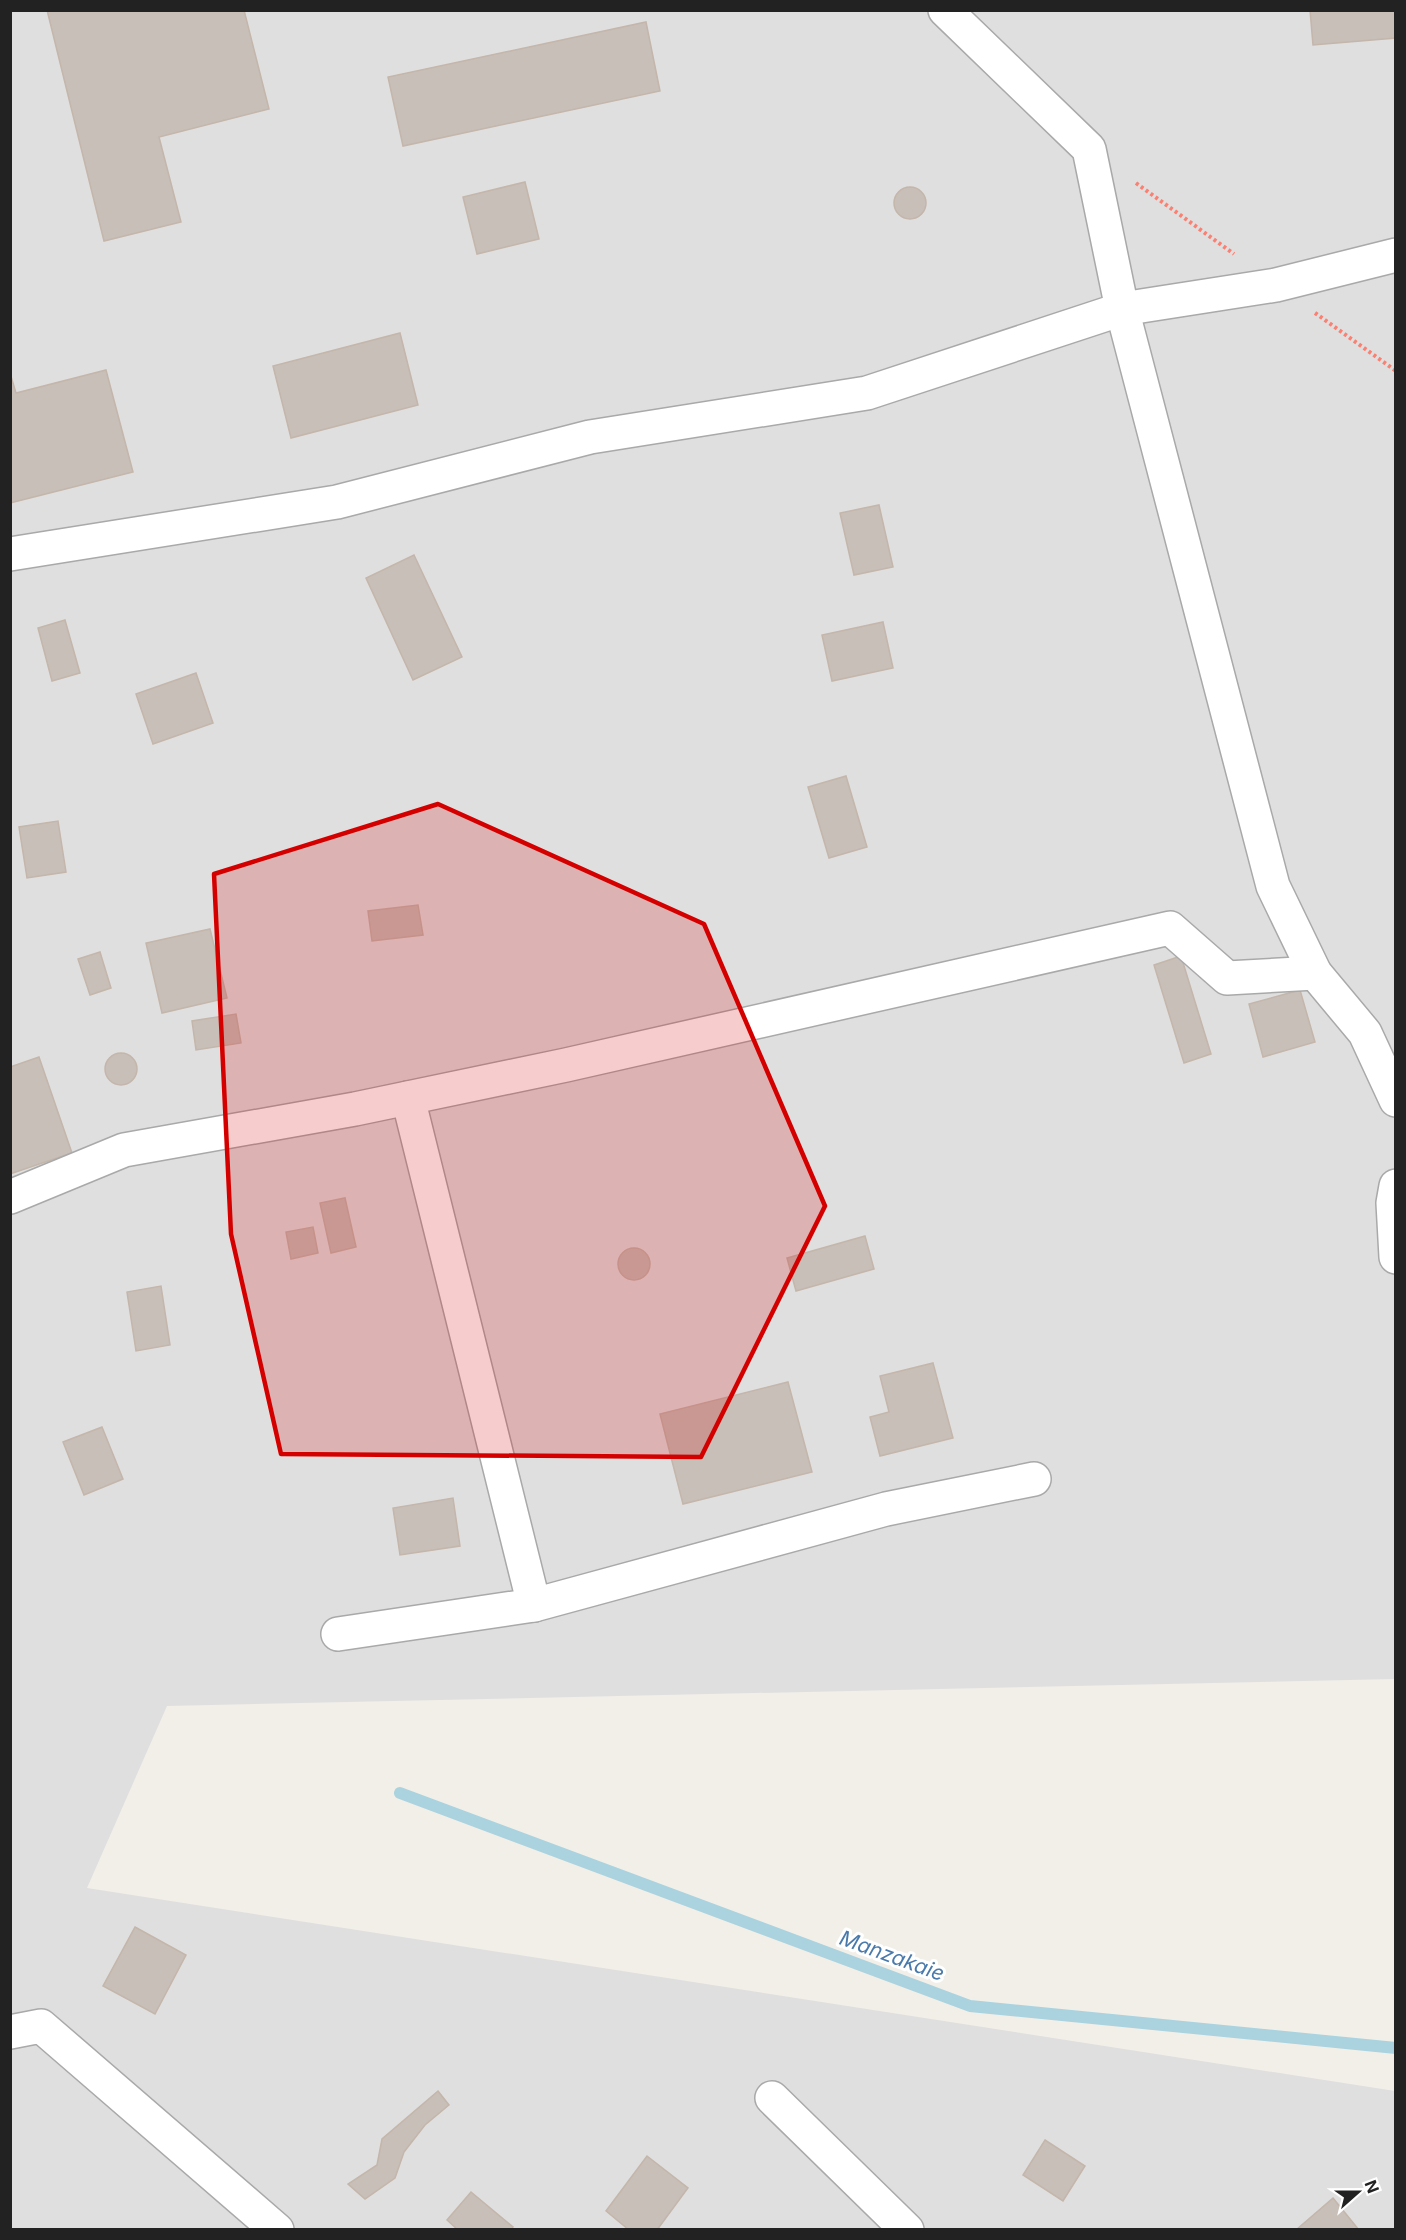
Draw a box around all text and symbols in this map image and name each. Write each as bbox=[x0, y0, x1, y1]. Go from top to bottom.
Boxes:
water label: Manzakaie bbox=[836, 1925, 948, 1986]
north arrow bbox=[1328, 2162, 1388, 2222]
text: N bbox=[1360, 2177, 1384, 2196]

